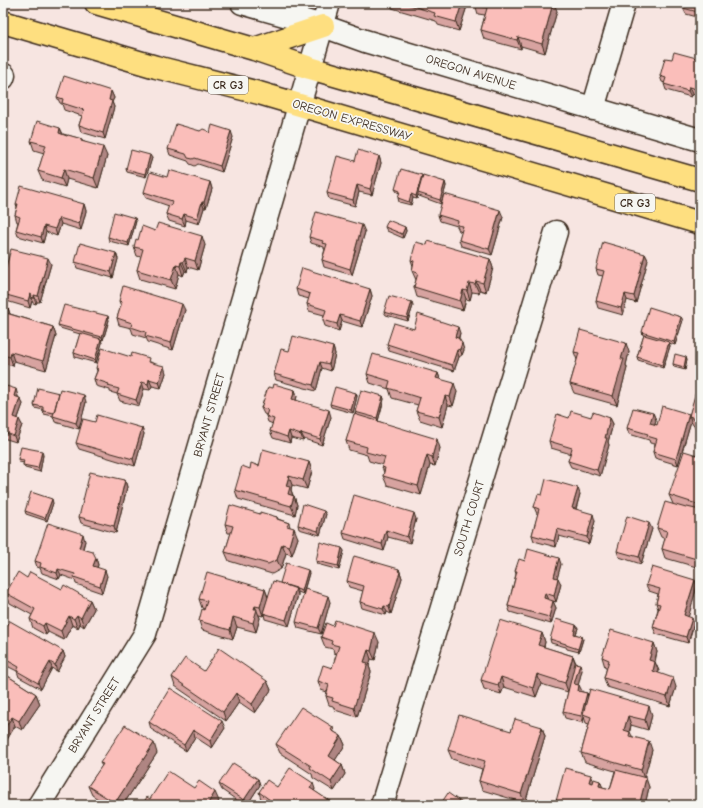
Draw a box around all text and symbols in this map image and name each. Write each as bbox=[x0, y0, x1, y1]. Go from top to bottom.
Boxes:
street label: OREGON AVENUE bbox=[424, 52, 518, 92]
road number: CR G3 bbox=[208, 76, 248, 94]
street label: OREGON EXPRESSWAY bbox=[291, 96, 414, 144]
road number: CR G3 bbox=[615, 194, 655, 212]
street label: BRYANT STREET bbox=[190, 371, 228, 459]
street label: SOUTH COURT bbox=[451, 478, 487, 558]
street label: BRYANT STREET bbox=[65, 674, 123, 755]

